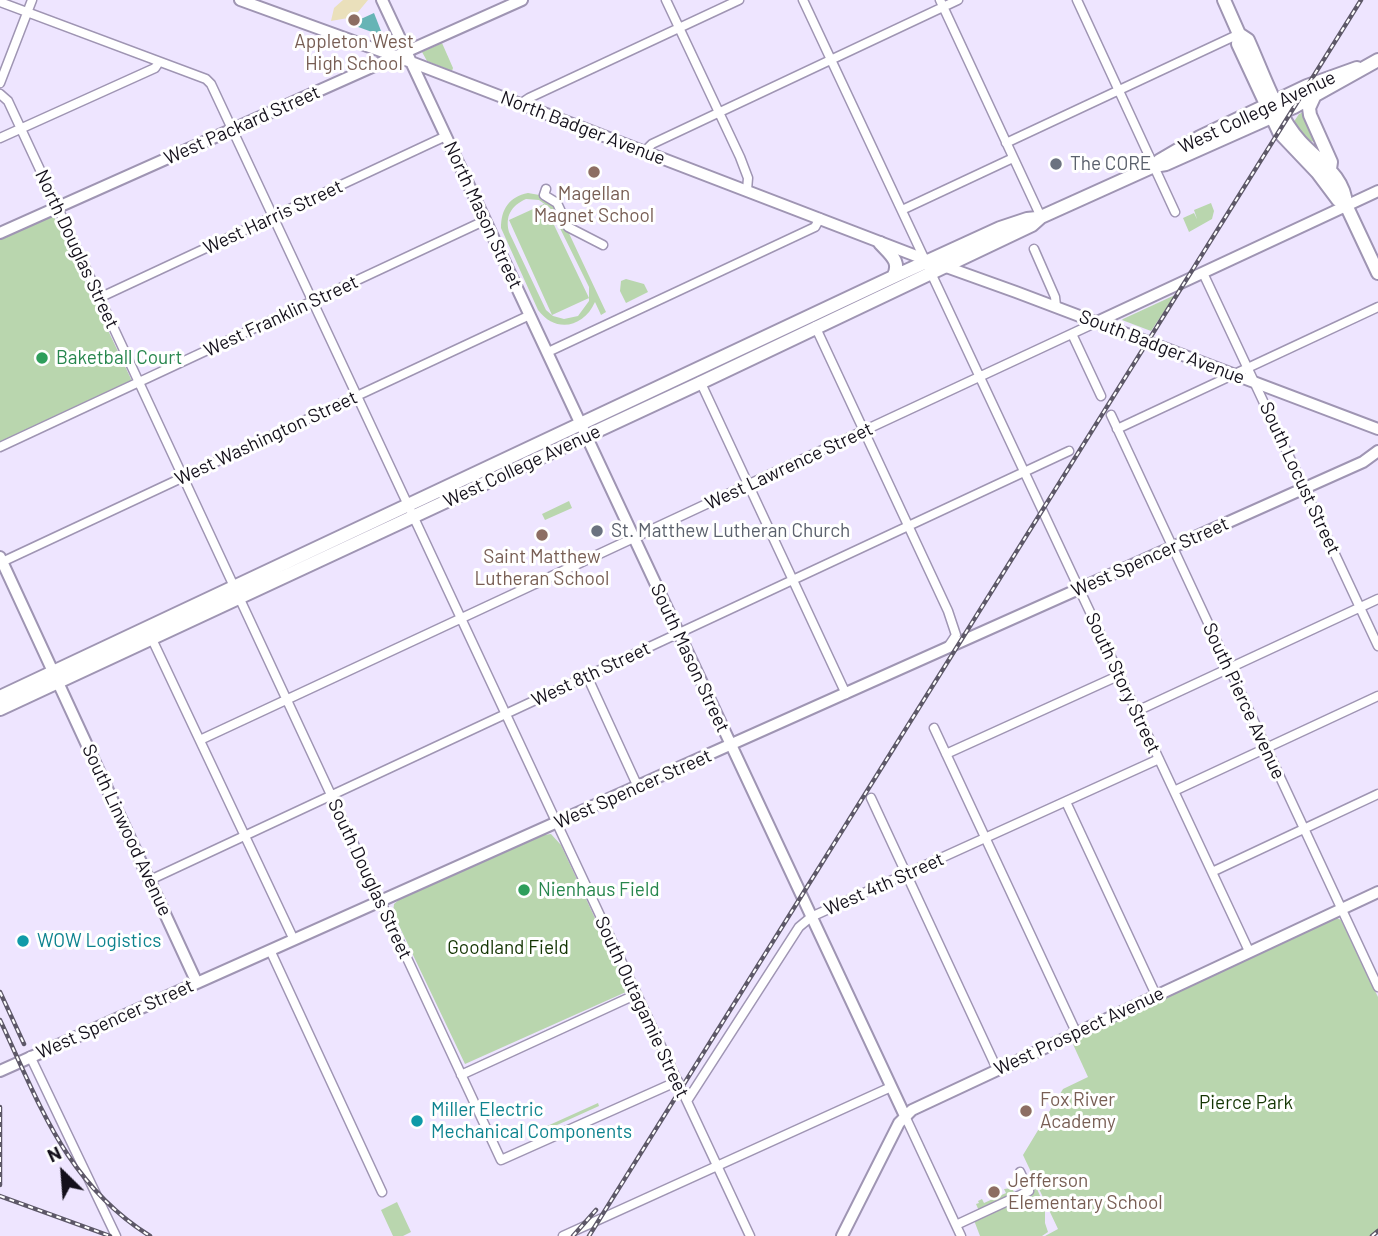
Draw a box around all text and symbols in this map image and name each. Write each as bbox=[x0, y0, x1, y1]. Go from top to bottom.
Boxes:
marker: Appleton West High School bbox=[346, 12, 362, 28]
place label: Appleton West High School bbox=[294, 31, 414, 75]
street label: West College Avenue bbox=[1175, 66, 1339, 158]
street label: West Packard Street bbox=[161, 80, 323, 170]
street label: North Badger Avenue bbox=[497, 86, 669, 170]
street label: North Mason Street bbox=[439, 138, 527, 292]
place label: The CORE bbox=[1070, 153, 1151, 175]
marker: The CORE bbox=[1048, 156, 1064, 172]
marker: Magellan Magnet School bbox=[586, 164, 602, 180]
street label: North Douglas Street bbox=[30, 166, 124, 332]
street label: West Harris Street bbox=[200, 175, 346, 259]
place label: Magellan Magnet School bbox=[534, 183, 654, 227]
street label: West Franklin Street bbox=[200, 270, 362, 362]
street label: South Badger Avenue bbox=[1076, 305, 1248, 389]
place label: Baketball Court bbox=[56, 347, 182, 369]
marker: Baketball Court bbox=[34, 350, 50, 366]
street label: West Washington Street bbox=[171, 386, 361, 490]
street label: South Locust Street bbox=[1255, 398, 1345, 558]
street label: West Lawrence Street bbox=[702, 417, 876, 515]
street label: West College Avenue bbox=[440, 420, 604, 512]
street label: West Spencer Street bbox=[1068, 512, 1232, 602]
place label: St. Matthew Lutheran Church bbox=[611, 520, 850, 542]
marker: St. Matthew Lutheran Church bbox=[589, 523, 605, 539]
marker: Saint Matthew Lutheran School bbox=[534, 527, 550, 543]
place label: Saint Matthew Lutheran School bbox=[475, 546, 609, 590]
street label: South Mason Street bbox=[646, 580, 734, 736]
street label: South Story Street bbox=[1080, 609, 1166, 757]
street label: South Pierce Avenue bbox=[1198, 619, 1290, 783]
street label: West 8th Street bbox=[528, 637, 654, 711]
street label: South Linwood Avenue bbox=[77, 740, 177, 920]
street label: West Spencer Street bbox=[551, 744, 715, 834]
street label: South Douglas Street bbox=[323, 795, 417, 963]
street label: West 4th Street bbox=[821, 847, 947, 921]
place label: Nienhaus Field bbox=[538, 879, 660, 901]
marker: Nienhaus Field bbox=[516, 882, 532, 898]
street label: South Outagamie Street bbox=[590, 913, 694, 1101]
place label: WOW Logistics bbox=[37, 930, 161, 952]
marker: WOW Logistics bbox=[15, 933, 31, 949]
park label: Goodland Field bbox=[447, 937, 569, 959]
street label: West Spencer Street bbox=[33, 974, 197, 1064]
street label: West Prospect Avenue bbox=[991, 982, 1167, 1080]
place label: Fox River Academy bbox=[1040, 1089, 1116, 1133]
park label: Pierce Park bbox=[1199, 1092, 1293, 1114]
place label: Miller Electric Mechanical Components bbox=[431, 1099, 632, 1143]
marker: Fox River Academy bbox=[1018, 1103, 1034, 1119]
marker: Miller Electric Mechanical Components bbox=[409, 1113, 425, 1129]
north arrow bbox=[28, 1138, 98, 1208]
text: N bbox=[43, 1140, 64, 1167]
place label: Jefferson Elementary School bbox=[1008, 1170, 1163, 1214]
marker: Jefferson Elementary School bbox=[986, 1184, 1002, 1200]

